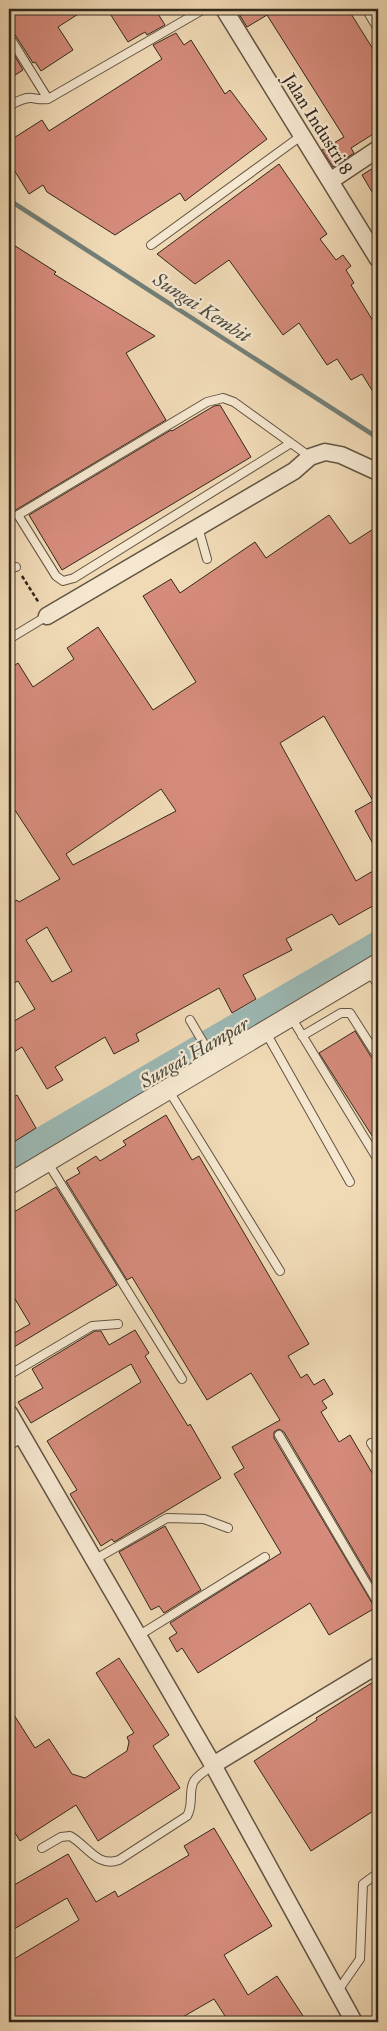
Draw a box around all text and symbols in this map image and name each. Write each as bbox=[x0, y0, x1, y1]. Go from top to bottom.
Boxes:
street label: Jalan Industri 8 bbox=[276, 68, 358, 179]
water label: Sungai Kembit bbox=[148, 267, 256, 348]
water label: Sungai Hampar bbox=[135, 1011, 254, 1094]

